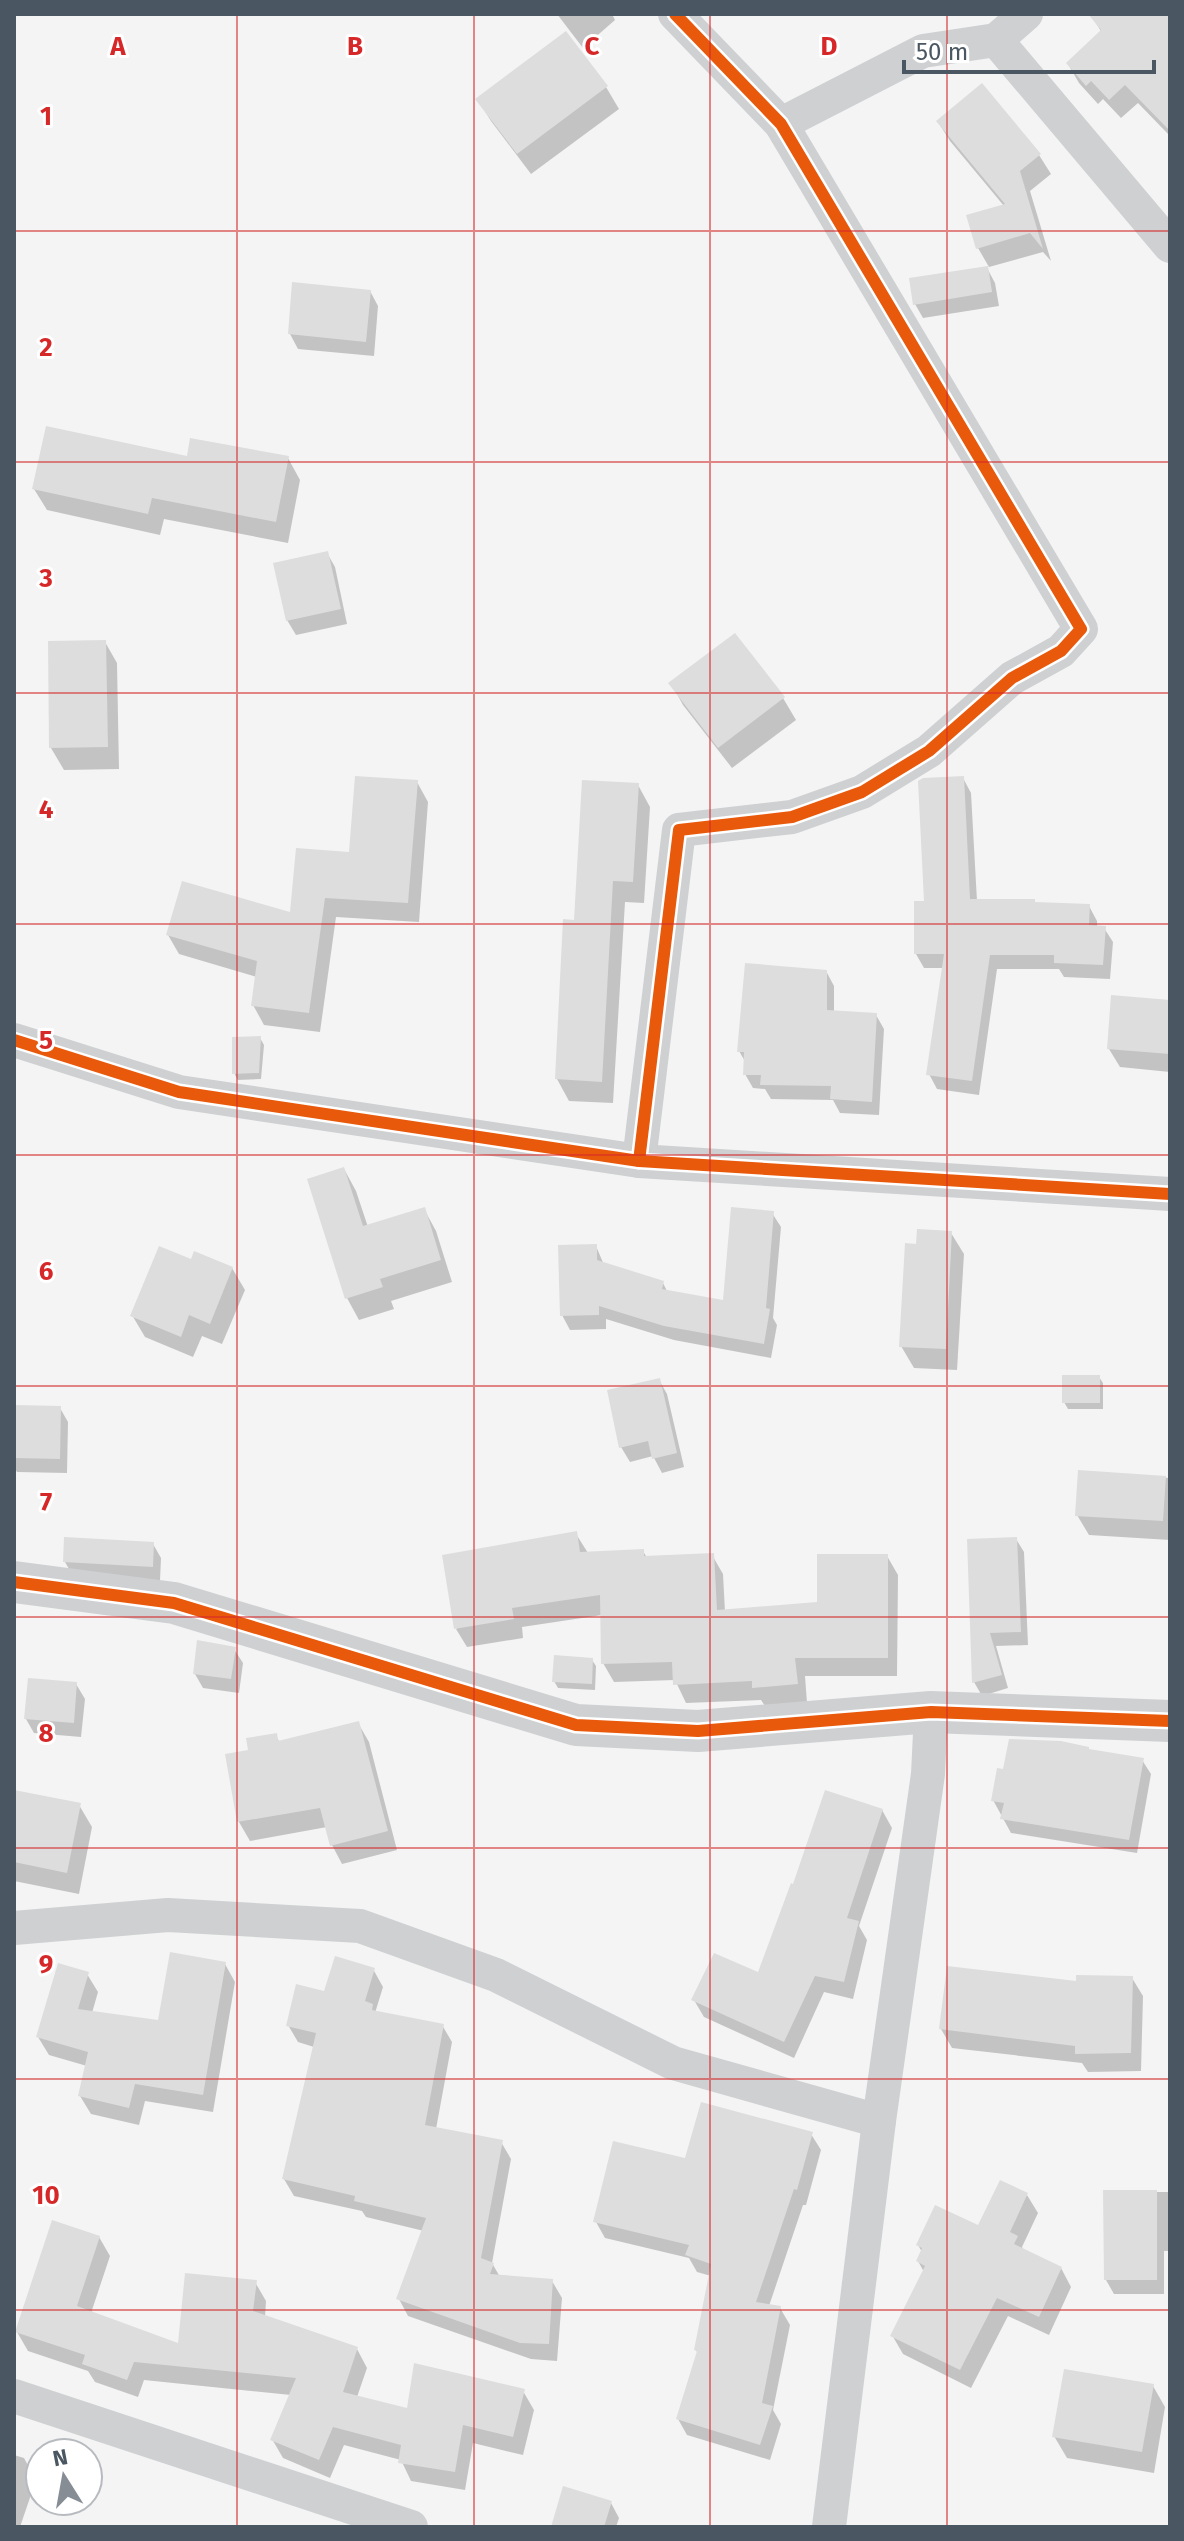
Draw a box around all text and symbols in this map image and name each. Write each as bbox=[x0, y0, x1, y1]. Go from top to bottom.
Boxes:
scale bar bbox=[904, 24, 1154, 74]
text: A bbox=[109, 31, 126, 62]
text: B bbox=[347, 31, 363, 62]
text: C bbox=[585, 31, 600, 62]
text: D bbox=[821, 31, 838, 62]
text: 50 m bbox=[916, 38, 968, 66]
text: 1 bbox=[40, 101, 52, 132]
text: 2 bbox=[39, 332, 53, 363]
text: 3 bbox=[38, 563, 53, 594]
text: 4 bbox=[39, 794, 54, 825]
text: 5 bbox=[39, 1025, 53, 1056]
text: 6 bbox=[39, 1256, 54, 1287]
text: 7 bbox=[40, 1487, 52, 1518]
text: 8 bbox=[38, 1718, 54, 1749]
text: 9 bbox=[39, 1949, 53, 1980]
text: 10 bbox=[32, 2180, 60, 2211]
north arrow bbox=[24, 2437, 104, 2517]
text: N bbox=[51, 2443, 70, 2473]

